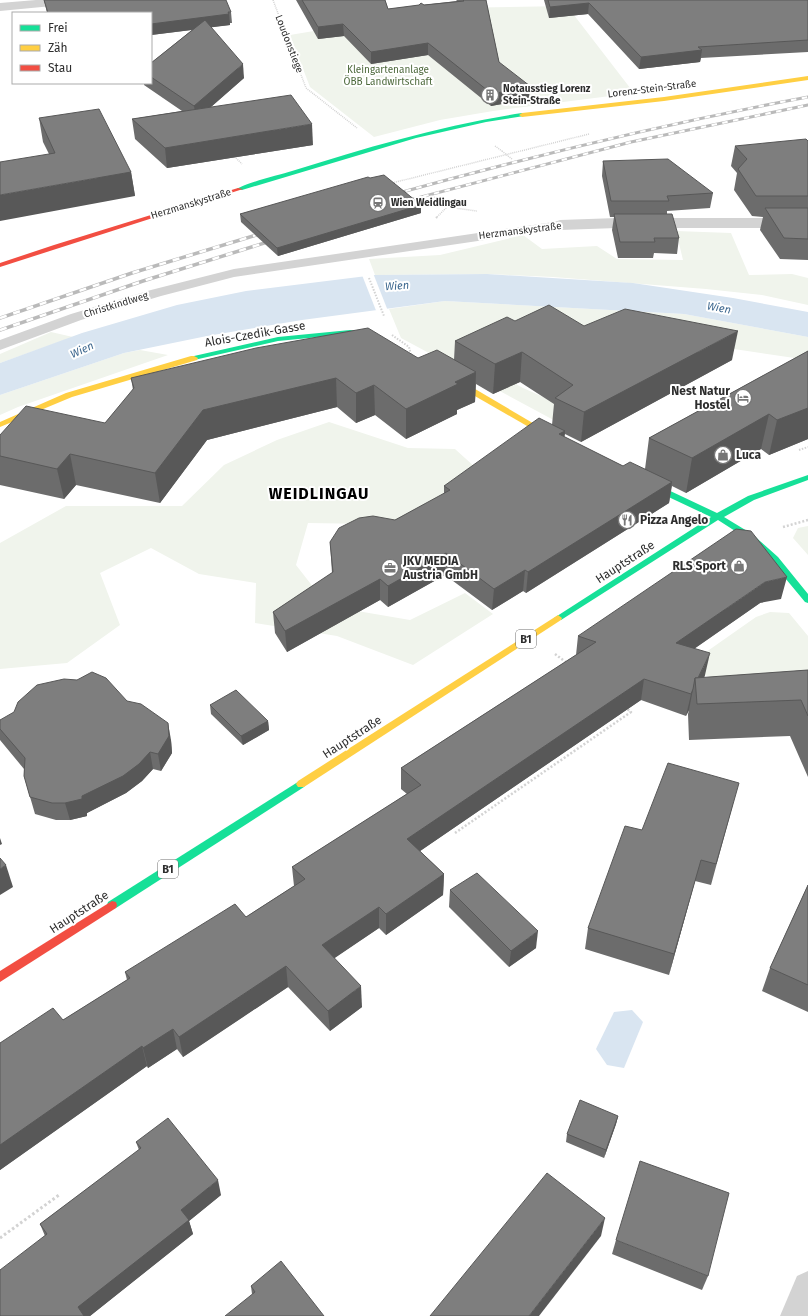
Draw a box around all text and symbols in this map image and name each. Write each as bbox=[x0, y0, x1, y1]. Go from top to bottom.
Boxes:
legend bbox=[12, 12, 152, 84]
street label: Loudonstiege bbox=[272, 13, 306, 75]
text: Frei bbox=[48, 21, 68, 35]
text: Zäh bbox=[48, 41, 68, 55]
text: Stau bbox=[48, 61, 72, 75]
park label: Kleingartenanlage ÖBB Landwirtschaft bbox=[343, 64, 433, 88]
street label: Lorenz-Stein-Straße bbox=[607, 78, 697, 100]
place label: Notausstieg Lorenz Stein-Straße bbox=[503, 83, 591, 107]
building icon: Notausstieg Lorenz Stein-Straße bbox=[480, 85, 500, 105]
street label: Herzmanskystraße bbox=[149, 186, 233, 222]
station icon: Wien Weidlingau bbox=[368, 193, 388, 213]
place label: Wien Weidlingau bbox=[391, 197, 467, 209]
street label: Herzmanskystraße bbox=[478, 220, 562, 242]
water label: Wien bbox=[384, 279, 410, 293]
street label: Christkindlweg bbox=[82, 289, 150, 321]
water label: Wien bbox=[706, 299, 732, 317]
street label: Alois-Czedik-Gasse bbox=[203, 318, 307, 350]
water label: Wien bbox=[68, 339, 96, 361]
place label: Nest Natur Hostel bbox=[671, 384, 730, 412]
hotel icon: Nest Natur Hostel bbox=[733, 388, 753, 408]
shop icon: Luca bbox=[713, 445, 733, 465]
place label: Luca bbox=[736, 448, 761, 462]
district label: WEIDLINGAU bbox=[269, 484, 369, 503]
restaurant icon: Pizza Angelo bbox=[617, 510, 637, 530]
place label: Pizza Angelo bbox=[640, 513, 708, 527]
street label: Hauptstraße bbox=[593, 538, 657, 586]
place label: JKV MEDIA Austria GmbH bbox=[402, 554, 478, 582]
shop icon: RLS Sport bbox=[729, 556, 749, 576]
office icon: JKV MEDIA Austria GmbH bbox=[380, 558, 400, 578]
place label: RLS Sport bbox=[672, 559, 726, 573]
road number: B1 bbox=[516, 630, 536, 648]
street label: Hauptstraße bbox=[320, 713, 384, 761]
road number: B1 bbox=[158, 860, 178, 878]
street label: Hauptstraße bbox=[47, 888, 111, 936]

